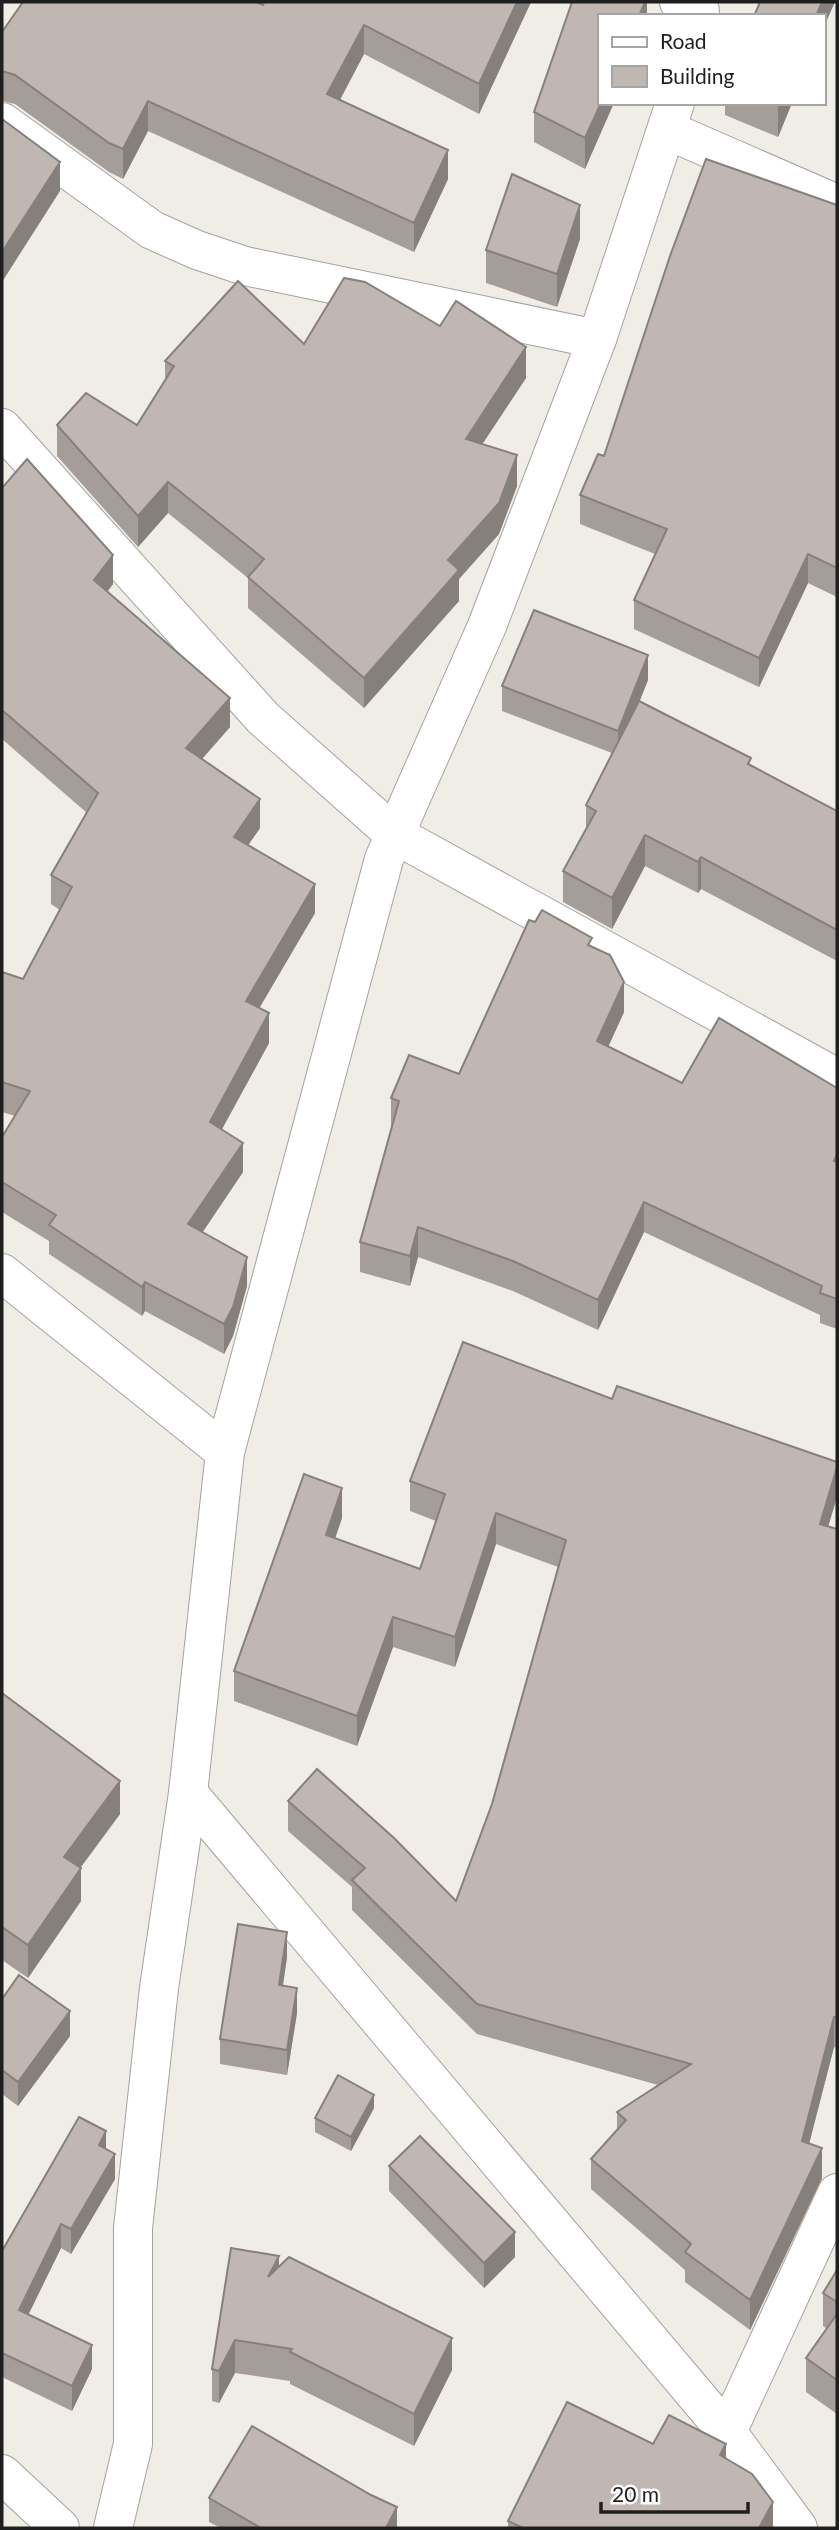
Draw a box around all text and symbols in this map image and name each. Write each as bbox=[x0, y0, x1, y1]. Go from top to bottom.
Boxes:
legend bbox=[598, 14, 825, 105]
text: Road bbox=[660, 28, 707, 53]
text: Building bbox=[660, 63, 735, 88]
scale bar bbox=[601, 2470, 748, 2514]
text: 20 m bbox=[612, 2481, 659, 2506]

